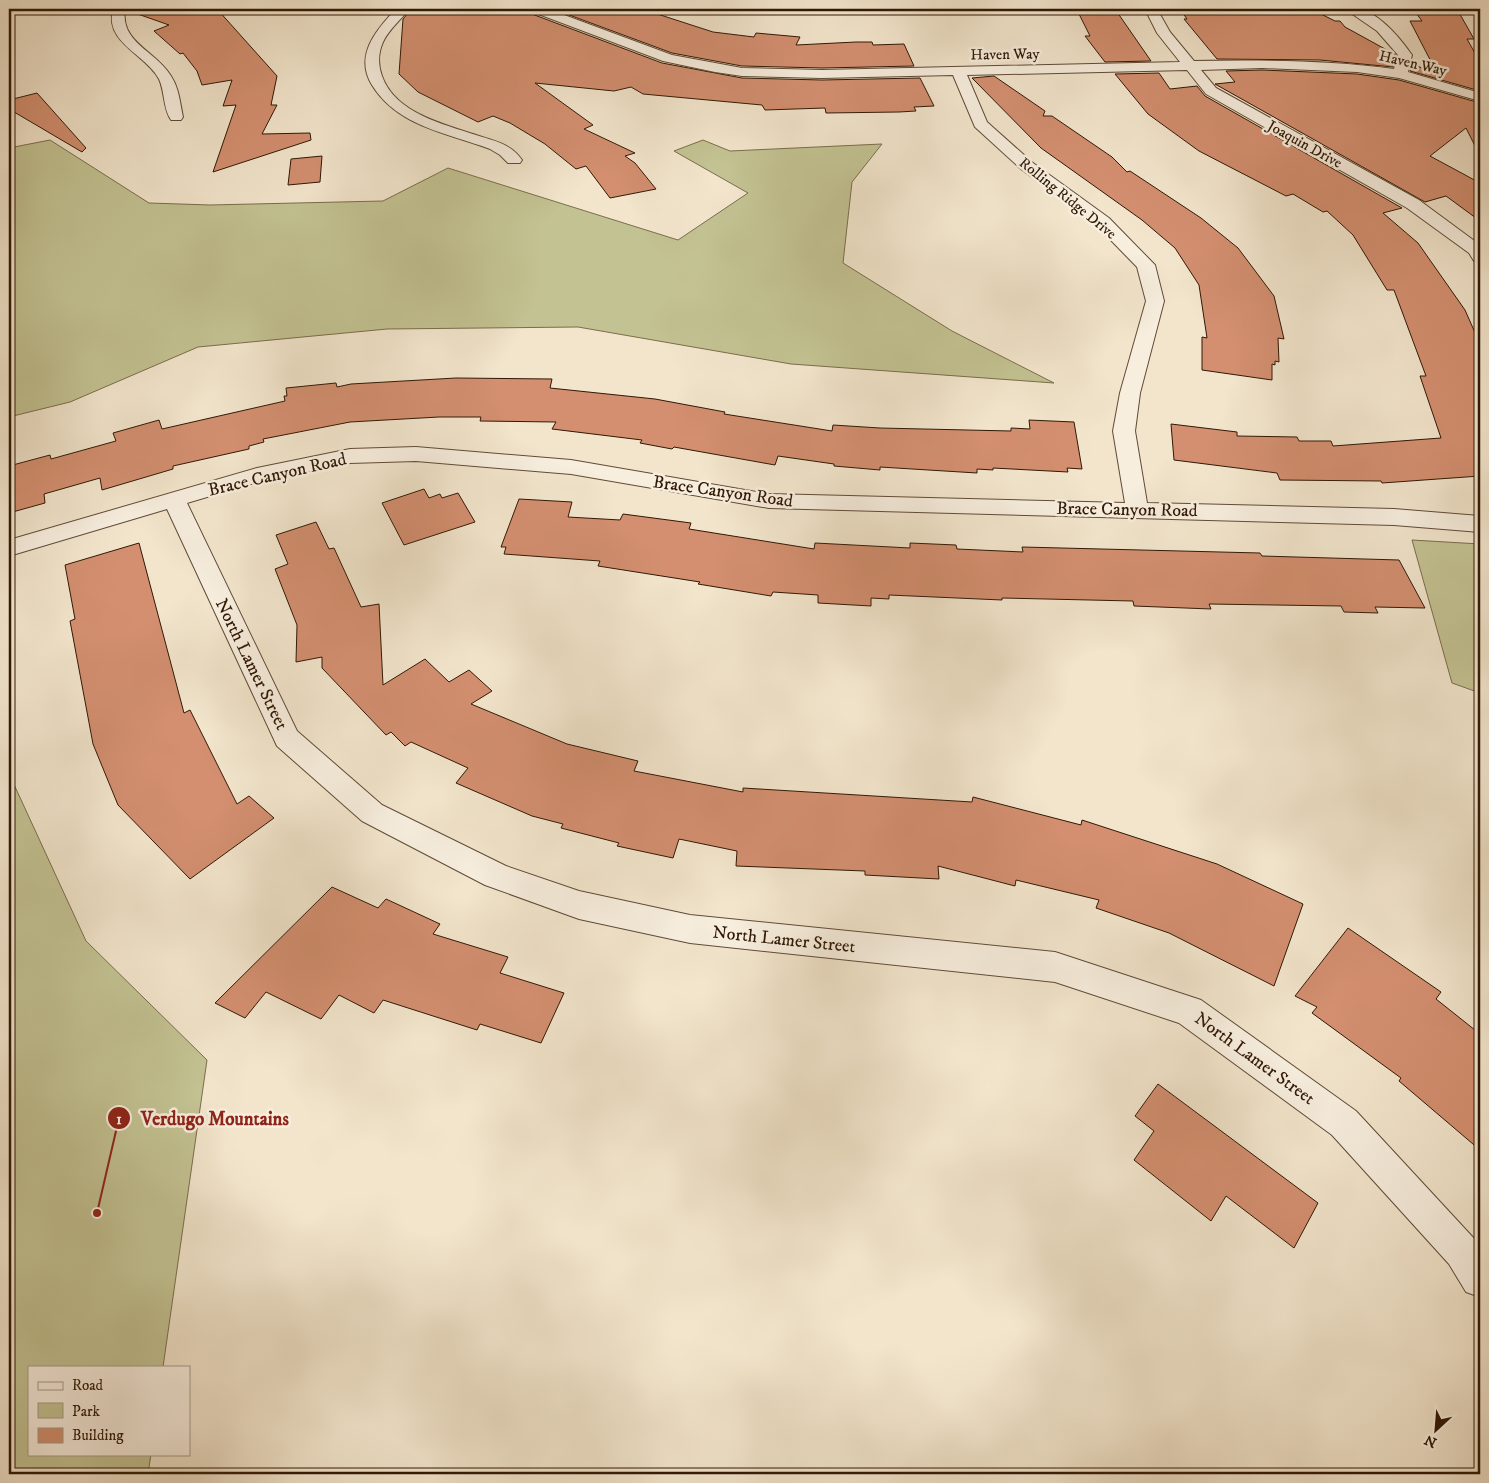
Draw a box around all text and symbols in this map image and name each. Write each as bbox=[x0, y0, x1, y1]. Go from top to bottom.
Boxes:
street label: Haven Way bbox=[970, 44, 1041, 65]
street label: Haven Way bbox=[1377, 46, 1449, 81]
street label: Joaquin Drive bbox=[1262, 115, 1345, 173]
street label: Rolling Ridge Drive bbox=[1015, 153, 1120, 243]
street label: Brace Canyon Road bbox=[206, 448, 349, 502]
street label: Brace Canyon Road bbox=[651, 471, 794, 513]
street label: Brace Canyon Road bbox=[1056, 498, 1198, 522]
street label: North Lamer Street bbox=[210, 595, 293, 734]
street label: North Lamer Street bbox=[711, 922, 857, 958]
street label: North Lamer Street bbox=[1190, 1008, 1319, 1110]
callout: Verdugo Mountains bbox=[106, 1101, 299, 1135]
text: Verdugo Mountains bbox=[140, 1108, 290, 1131]
text: 1 bbox=[116, 1110, 122, 1129]
legend bbox=[28, 1366, 190, 1456]
text: Road bbox=[72, 1376, 104, 1395]
text: Park bbox=[72, 1402, 101, 1421]
north arrow bbox=[1412, 1406, 1462, 1456]
text: Building bbox=[72, 1426, 124, 1445]
text: N bbox=[1421, 1430, 1440, 1451]

